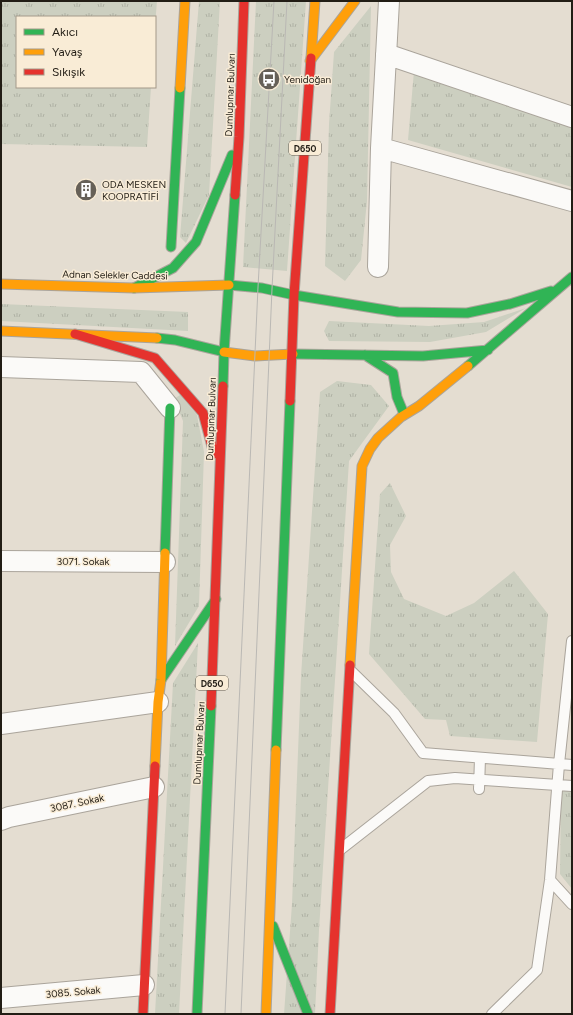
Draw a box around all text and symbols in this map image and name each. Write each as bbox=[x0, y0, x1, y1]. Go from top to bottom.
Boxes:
legend bbox=[16, 16, 156, 88]
text: Akıcı bbox=[52, 25, 78, 39]
text: Yavaş bbox=[52, 45, 83, 59]
street label: Dumlupınar Bulvarı bbox=[222, 53, 238, 137]
text: Sıkışık bbox=[52, 65, 85, 79]
bus stop icon: Yenidoğan bbox=[256, 66, 282, 92]
place label: Yenidoğan bbox=[284, 73, 331, 86]
road number: D650 bbox=[289, 141, 321, 155]
building icon: ODA MESKEN KOOPRATİFİ bbox=[73, 177, 99, 203]
place label: ODA MESKEN KOOPRATİFİ bbox=[102, 178, 166, 203]
street label: Adnan Selekler Caddesi bbox=[62, 268, 168, 282]
street label: Dumlupınar Bulvarı bbox=[203, 377, 219, 461]
street label: 3071. Sokak bbox=[57, 555, 109, 568]
road number: D650 bbox=[196, 676, 228, 690]
street label: Dumlupınar Bulvarı bbox=[190, 701, 208, 785]
street label: 3087. Sokak bbox=[49, 791, 105, 815]
street label: 3085. Sokak bbox=[45, 983, 101, 1001]

